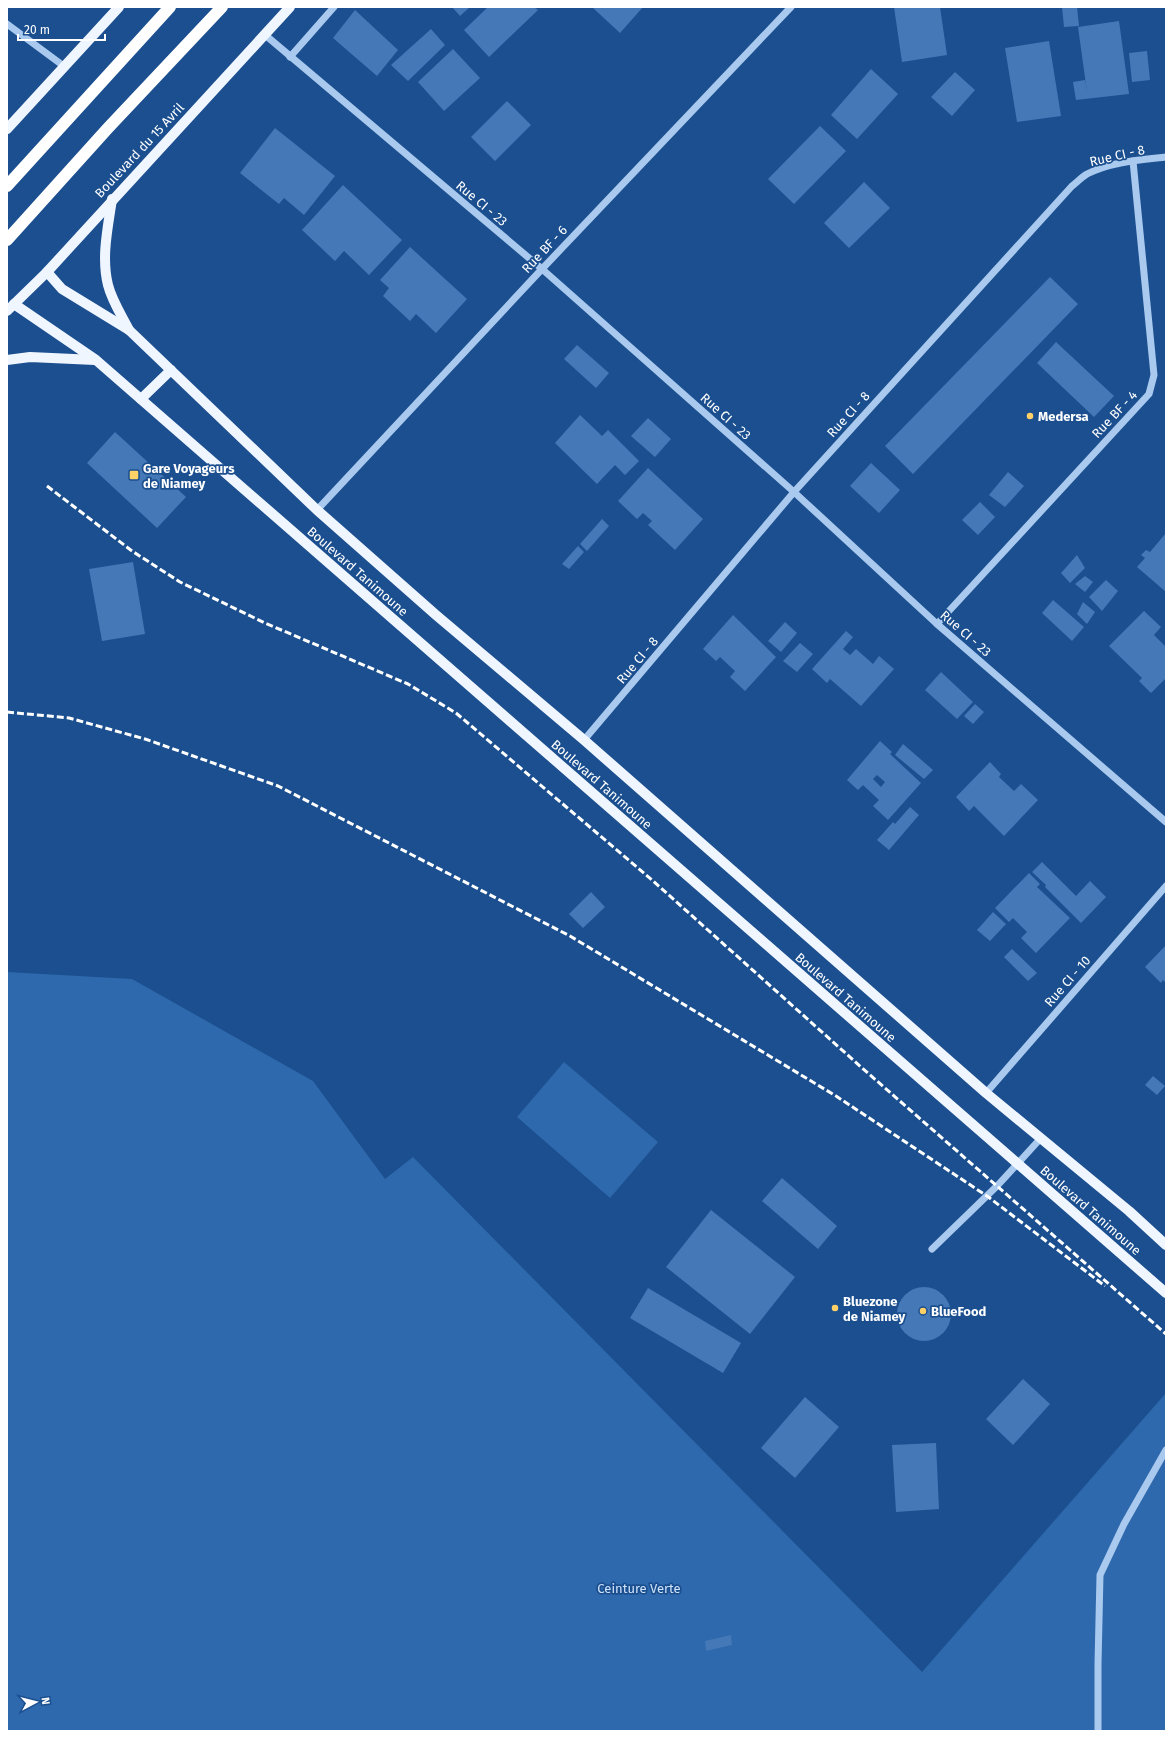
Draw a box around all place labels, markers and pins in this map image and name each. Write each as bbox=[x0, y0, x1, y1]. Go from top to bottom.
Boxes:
place label: Medersa bbox=[1038, 409, 1089, 424]
marker: Medersa bbox=[1025, 411, 1035, 421]
place label: Gare Voyageurs de Niamey bbox=[143, 461, 235, 491]
marker: Gare Voyageurs de Niamey bbox=[128, 469, 140, 481]
place label: Bluezone de Niamey bbox=[843, 1294, 906, 1324]
marker: Bluezone de Niamey bbox=[830, 1303, 840, 1313]
place label: BlueFood bbox=[931, 1304, 986, 1319]
marker: BlueFood bbox=[918, 1306, 928, 1316]

